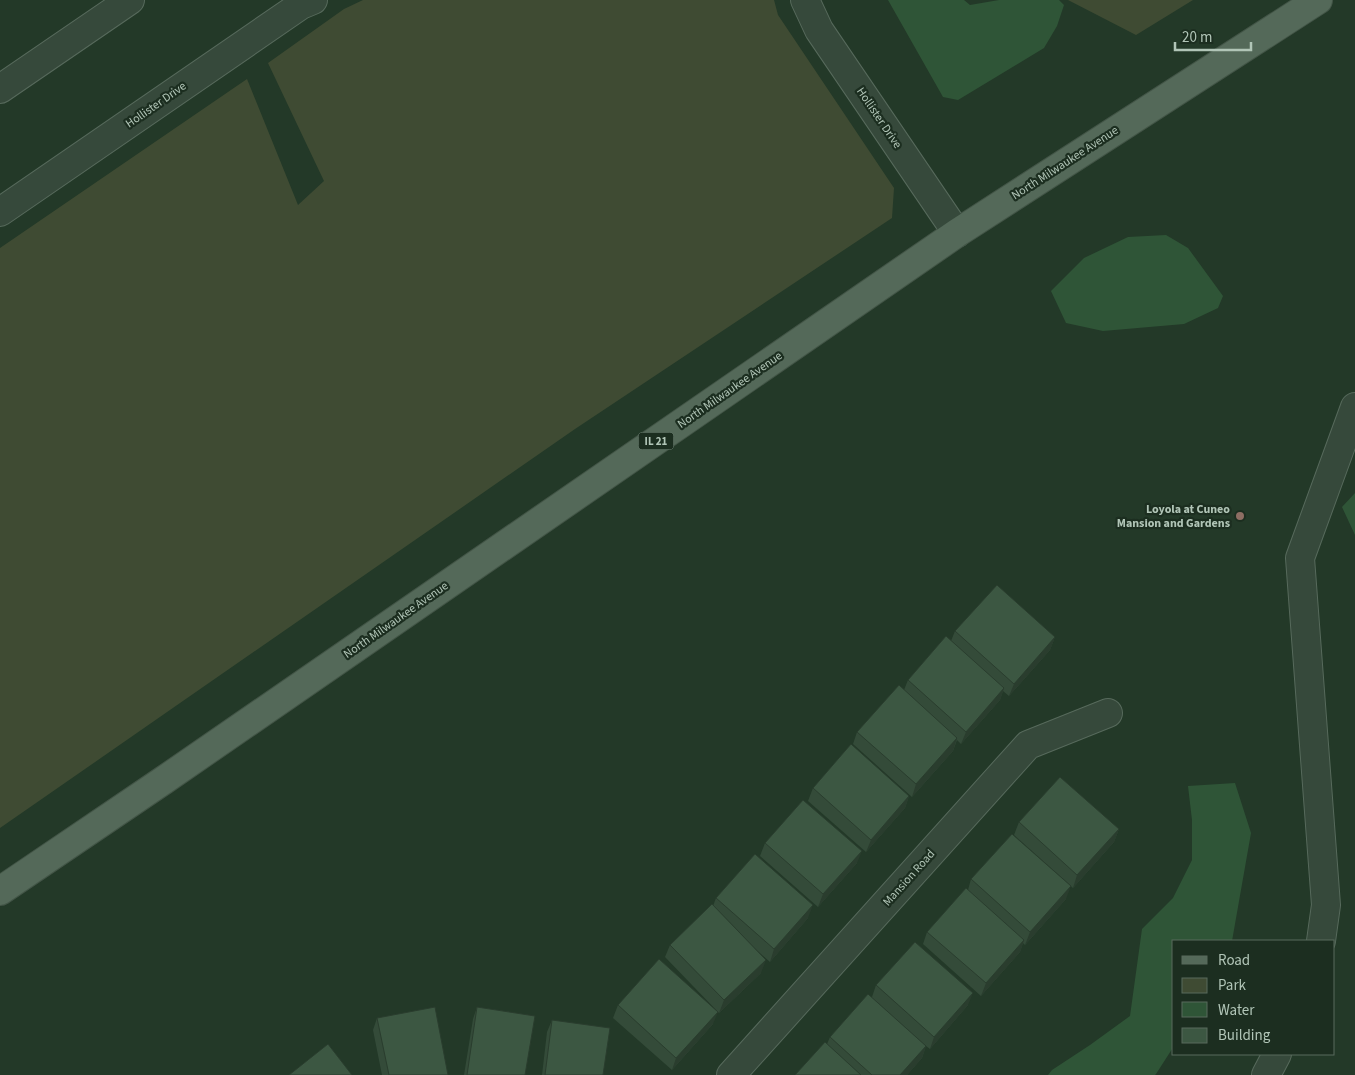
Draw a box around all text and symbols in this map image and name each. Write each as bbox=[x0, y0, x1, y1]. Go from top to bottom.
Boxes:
scale bar bbox=[1175, 20, 1251, 52]
text: 20 m bbox=[1182, 27, 1212, 48]
street label: Hollister Drive bbox=[122, 78, 190, 132]
street label: Hollister Drive bbox=[852, 84, 906, 152]
street label: North Milwaukee Avenue bbox=[1008, 122, 1122, 204]
street label: North Milwaukee Avenue bbox=[674, 347, 786, 433]
road number: IL 21 bbox=[638, 432, 674, 450]
place label: Loyola at Cuneo Mansion and Gardens bbox=[1117, 501, 1230, 532]
marker: Loyola at Cuneo Mansion and Gardens bbox=[1234, 510, 1246, 522]
street label: North Milwaukee Avenue bbox=[340, 577, 452, 663]
street label: Mansion Road bbox=[879, 846, 939, 910]
legend bbox=[1172, 940, 1335, 1055]
text: Road bbox=[1218, 950, 1250, 971]
text: Park bbox=[1218, 975, 1247, 996]
text: Water bbox=[1218, 1000, 1255, 1021]
text: Building bbox=[1218, 1025, 1271, 1046]

